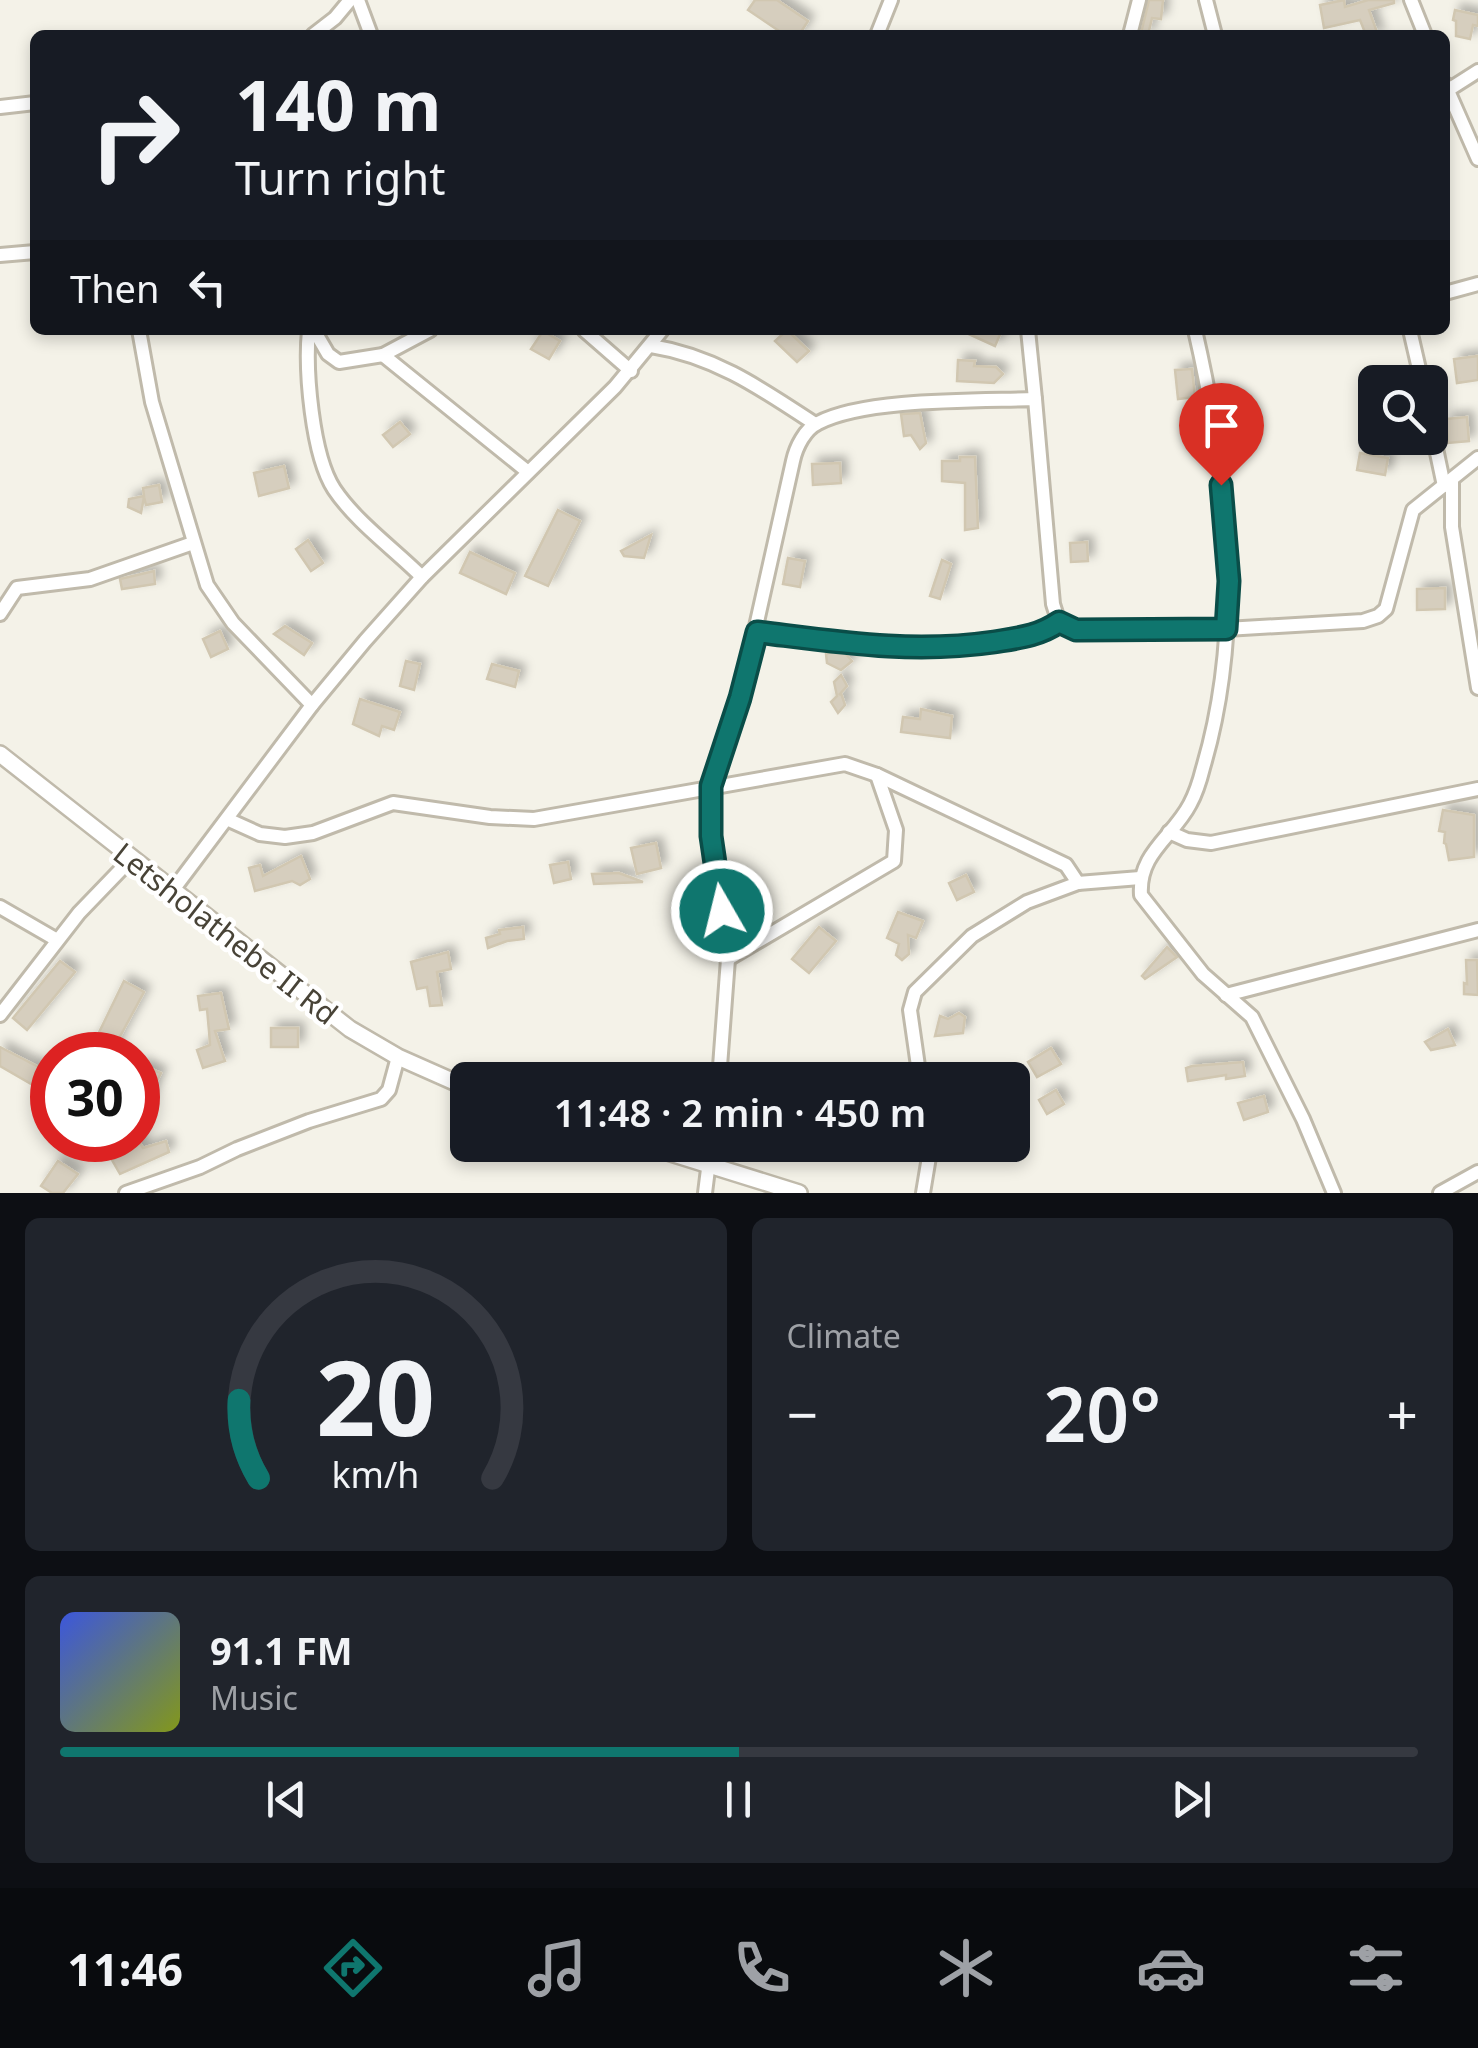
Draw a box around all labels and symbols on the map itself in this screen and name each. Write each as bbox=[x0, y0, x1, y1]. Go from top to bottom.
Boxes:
pin bbox=[1179, 383, 1264, 486]
street label: Letsholathebe II Rd bbox=[105, 833, 347, 1033]
position arrow bbox=[670, 859, 774, 963]
speed limit sign: 30 bbox=[30, 1032, 160, 1162]

